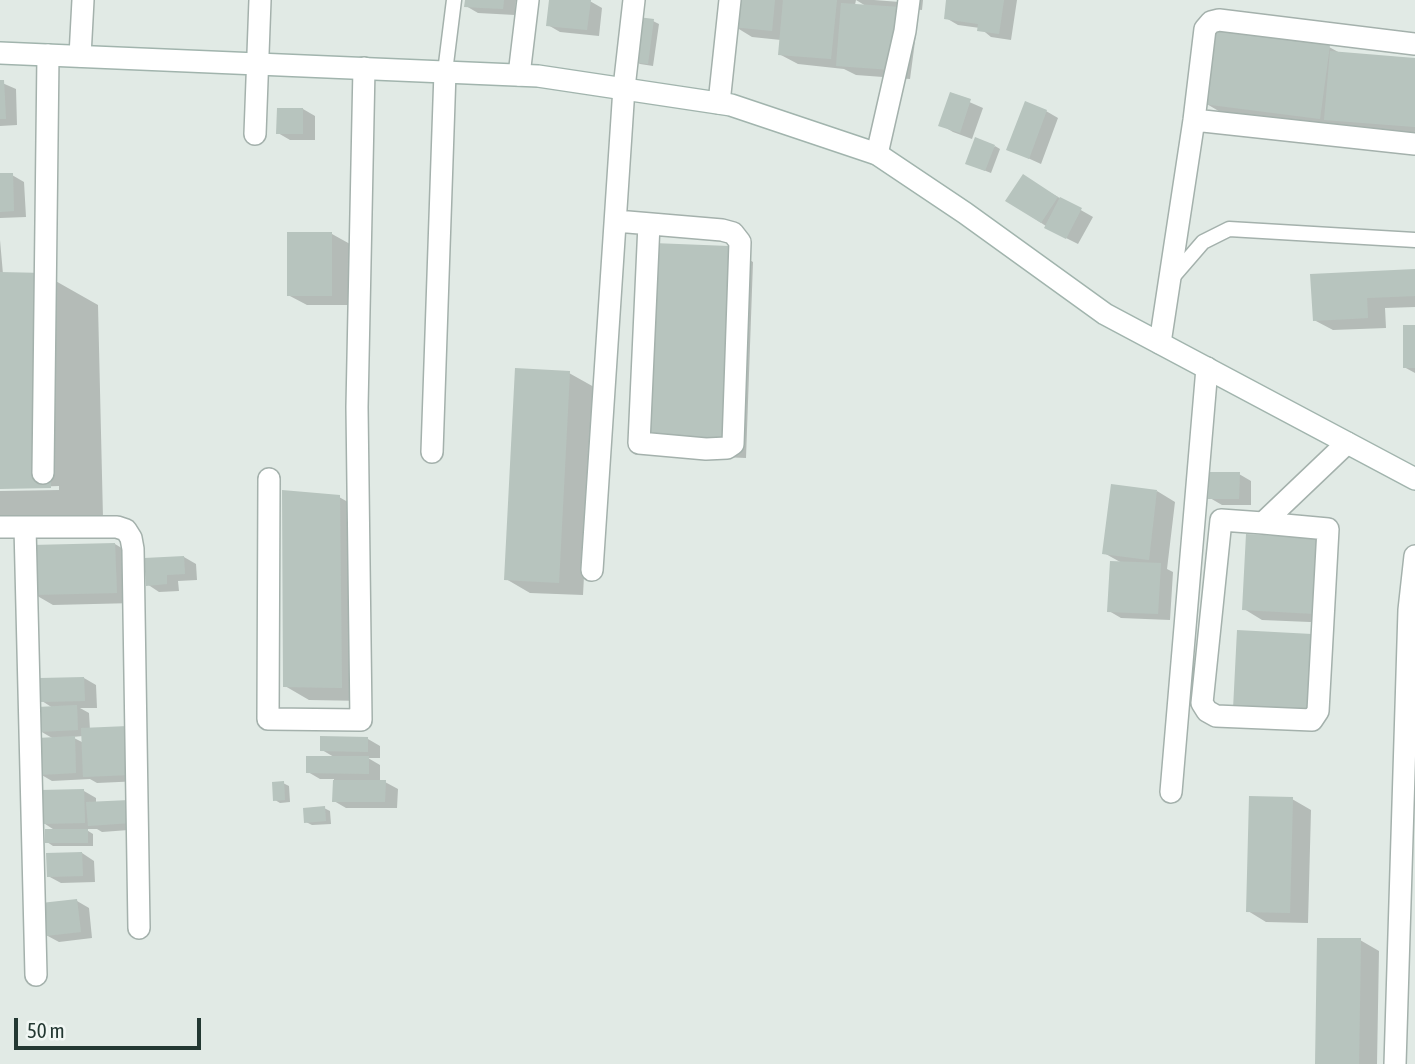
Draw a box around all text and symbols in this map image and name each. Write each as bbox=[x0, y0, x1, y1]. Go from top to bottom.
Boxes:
scale bar bbox=[18, 1004, 205, 1048]
text: 50 m bbox=[27, 1018, 65, 1042]

